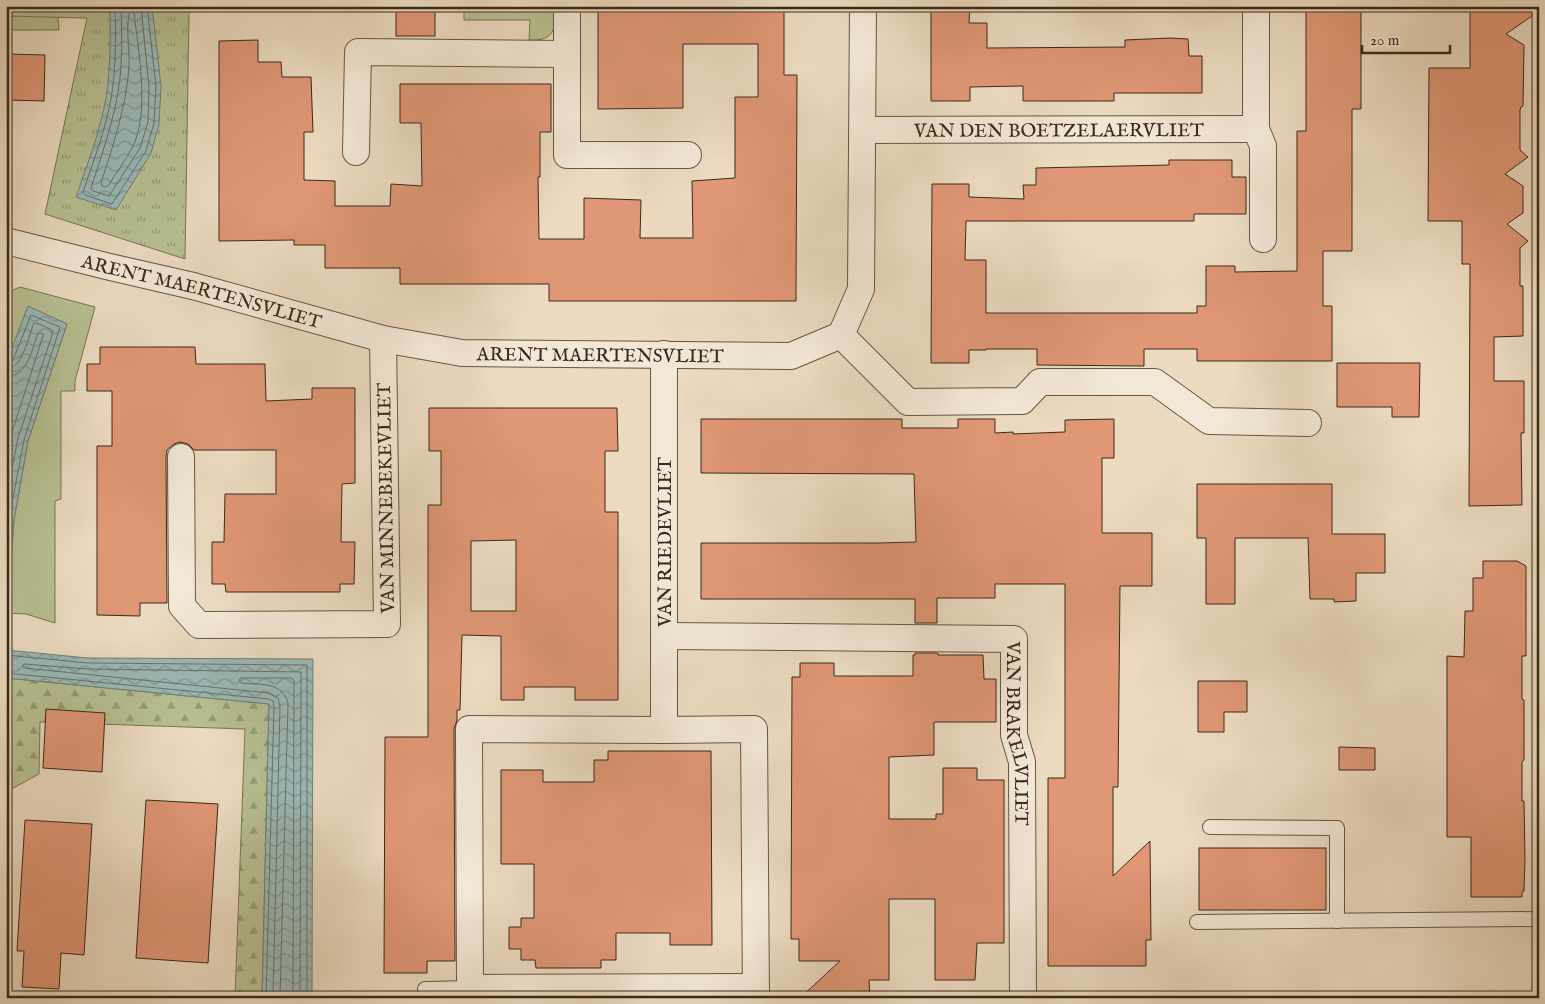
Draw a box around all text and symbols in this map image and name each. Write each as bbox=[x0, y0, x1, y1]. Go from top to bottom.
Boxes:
scale bar bbox=[1362, 22, 1450, 54]
text: 20 m bbox=[1370, 31, 1400, 50]
street label: VAN DEN BOETZELAERVLIET bbox=[913, 119, 1204, 144]
street label: ARENT MAERTENSVLIET bbox=[78, 250, 324, 335]
street label: ARENT MAERTENSVLIET bbox=[476, 343, 724, 369]
street label: VAN MINNEBEKEVLIET bbox=[373, 382, 401, 614]
street label: VAN RIEDEVLIET bbox=[654, 457, 678, 628]
street label: VAN BRAKELVLIET bbox=[1000, 640, 1033, 826]

